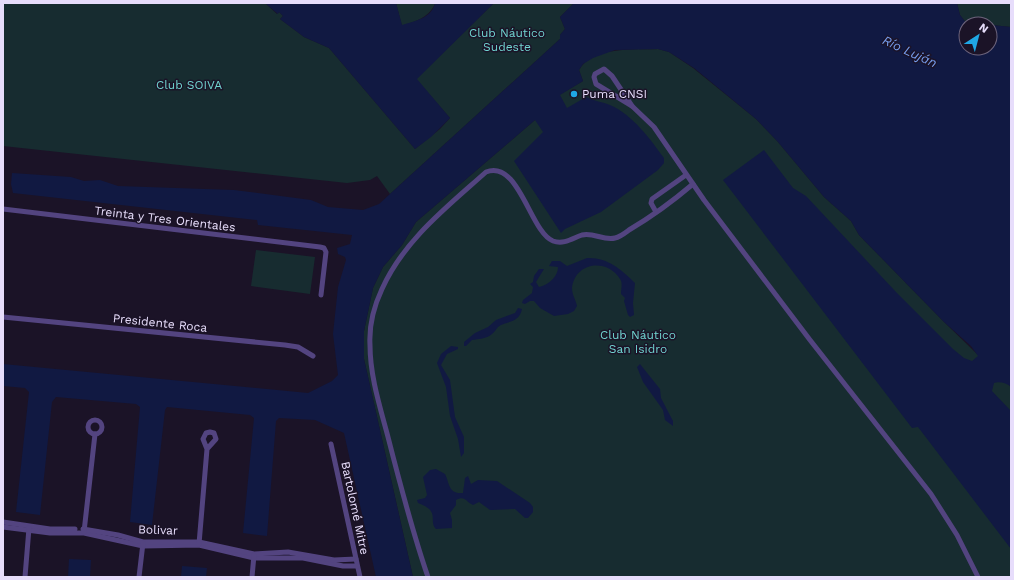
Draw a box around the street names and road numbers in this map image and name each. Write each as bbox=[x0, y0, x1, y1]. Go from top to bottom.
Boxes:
street label: Treinta y Tres Orientales bbox=[94, 203, 236, 235]
street label: Presidente Roca bbox=[112, 311, 208, 335]
street label: Bartolomé Mitre bbox=[338, 460, 372, 556]
street label: Bolivar bbox=[138, 522, 178, 538]

